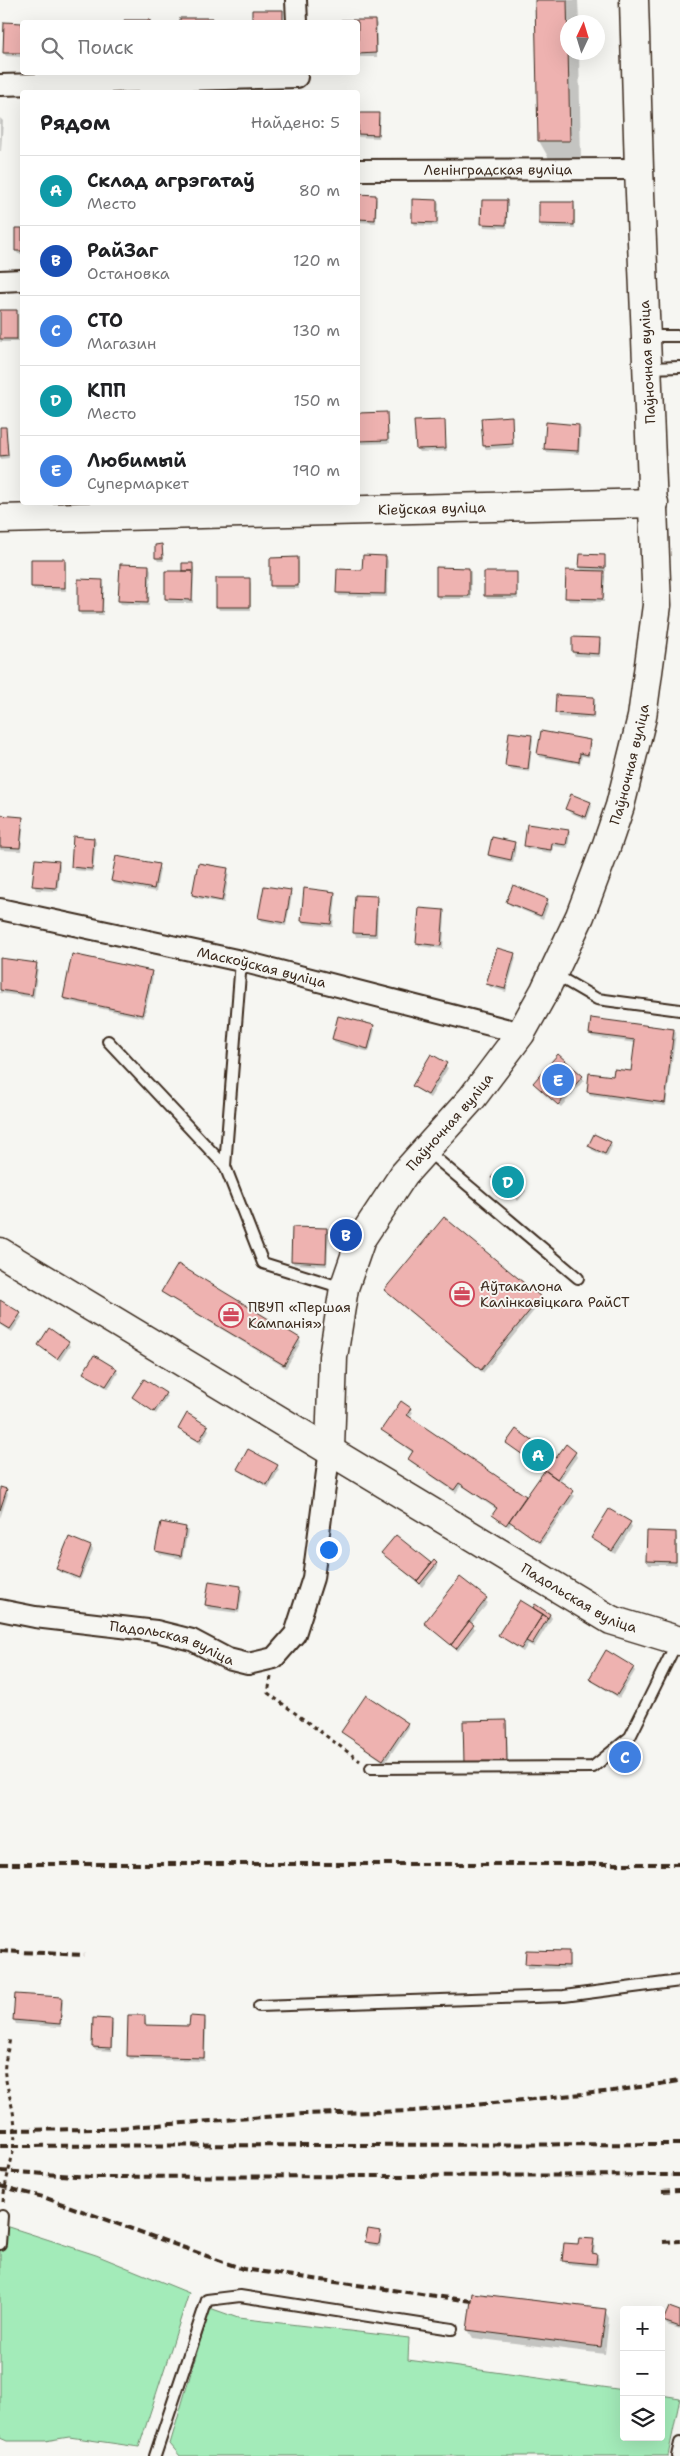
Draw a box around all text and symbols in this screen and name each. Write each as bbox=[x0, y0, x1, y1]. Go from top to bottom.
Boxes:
north arrow bbox=[560, 15, 605, 60]
search box bbox=[20, 20, 360, 75]
icon: search bbox=[38, 34, 66, 62]
text: Поиск bbox=[78, 35, 133, 60]
text: Рядом bbox=[40, 109, 110, 137]
text: Найдено: 5 bbox=[251, 112, 340, 133]
street label: Ленінградская вуліца bbox=[424, 160, 573, 179]
text: Склад агрэгатаў bbox=[87, 168, 255, 193]
text: A bbox=[50, 180, 62, 201]
text: 80 m bbox=[299, 180, 340, 201]
text: Место bbox=[87, 193, 137, 214]
text: РайЗаг bbox=[87, 238, 158, 263]
text: B bbox=[51, 250, 61, 271]
text: 120 m bbox=[293, 250, 340, 271]
text: Остановка bbox=[87, 263, 170, 284]
street label: Паўночная вуліца bbox=[635, 300, 659, 424]
text: СТО bbox=[87, 308, 123, 333]
text: C bbox=[51, 320, 61, 341]
text: 130 m bbox=[293, 320, 340, 341]
text: Магазин bbox=[87, 333, 156, 354]
text: КПП bbox=[87, 378, 126, 403]
text: D bbox=[50, 390, 62, 411]
text: 150 m bbox=[293, 390, 340, 411]
text: Место bbox=[87, 403, 137, 424]
text: Любимый bbox=[87, 448, 186, 473]
text: E bbox=[51, 460, 61, 481]
text: 190 m bbox=[293, 460, 340, 481]
text: Супермаркет bbox=[87, 473, 189, 494]
street label: Кіеўская вуліца bbox=[378, 498, 486, 519]
street label: Паўночная вуліца bbox=[605, 703, 653, 827]
street label: Маскоўская вуліца bbox=[195, 943, 328, 992]
pin: E bbox=[542, 1061, 574, 1099]
street label: Паўночная вуліца bbox=[402, 1069, 497, 1174]
pin: D bbox=[492, 1163, 524, 1201]
pin: B bbox=[330, 1216, 362, 1254]
place label: Аўтакалона Калінкавіцкага РайСТ bbox=[480, 1277, 630, 1311]
office icon: Аўтакалона Калінкавіцкага РайСТ bbox=[449, 1281, 475, 1307]
place label: ПВУП «Першая Кампанія» bbox=[248, 1298, 351, 1332]
office icon: ПВУП «Першая Кампанія» bbox=[218, 1302, 244, 1328]
pin: A bbox=[522, 1436, 554, 1474]
your location bbox=[316, 1537, 342, 1563]
street label: Падольская вуліца bbox=[518, 1559, 639, 1636]
street label: Падольская вуліца bbox=[109, 1617, 236, 1669]
pin: C bbox=[609, 1738, 641, 1776]
map controls bbox=[620, 2306, 665, 2441]
button: + bbox=[620, 2306, 665, 2351]
button: − bbox=[620, 2351, 665, 2396]
button: layers bbox=[620, 2396, 665, 2441]

